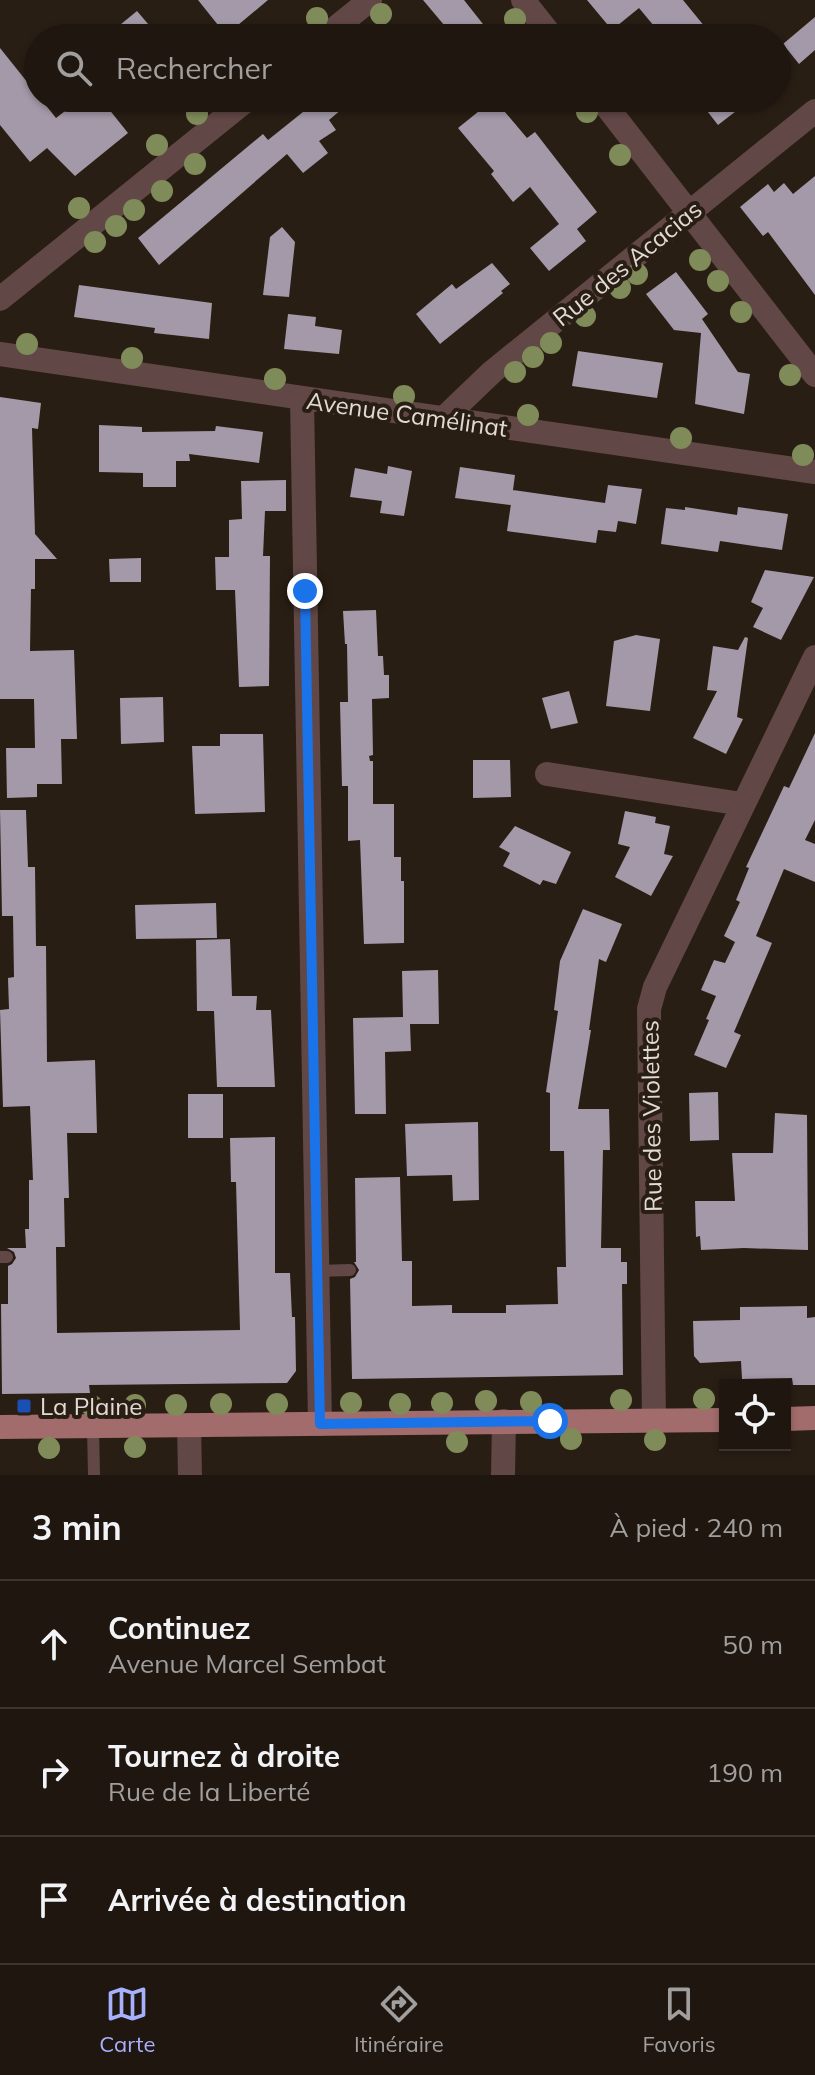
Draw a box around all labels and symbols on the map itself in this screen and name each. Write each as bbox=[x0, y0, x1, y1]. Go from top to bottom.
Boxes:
street label: Rue des Acacias bbox=[546, 194, 708, 332]
street label: Avenue Camélinat bbox=[305, 385, 509, 443]
route end bbox=[287, 573, 323, 609]
street label: Rue des Violettes bbox=[634, 1020, 668, 1212]
place label: La Plaine bbox=[40, 1391, 142, 1421]
marker: La Plaine bbox=[15, 1397, 33, 1415]
route start bbox=[532, 1403, 568, 1439]

